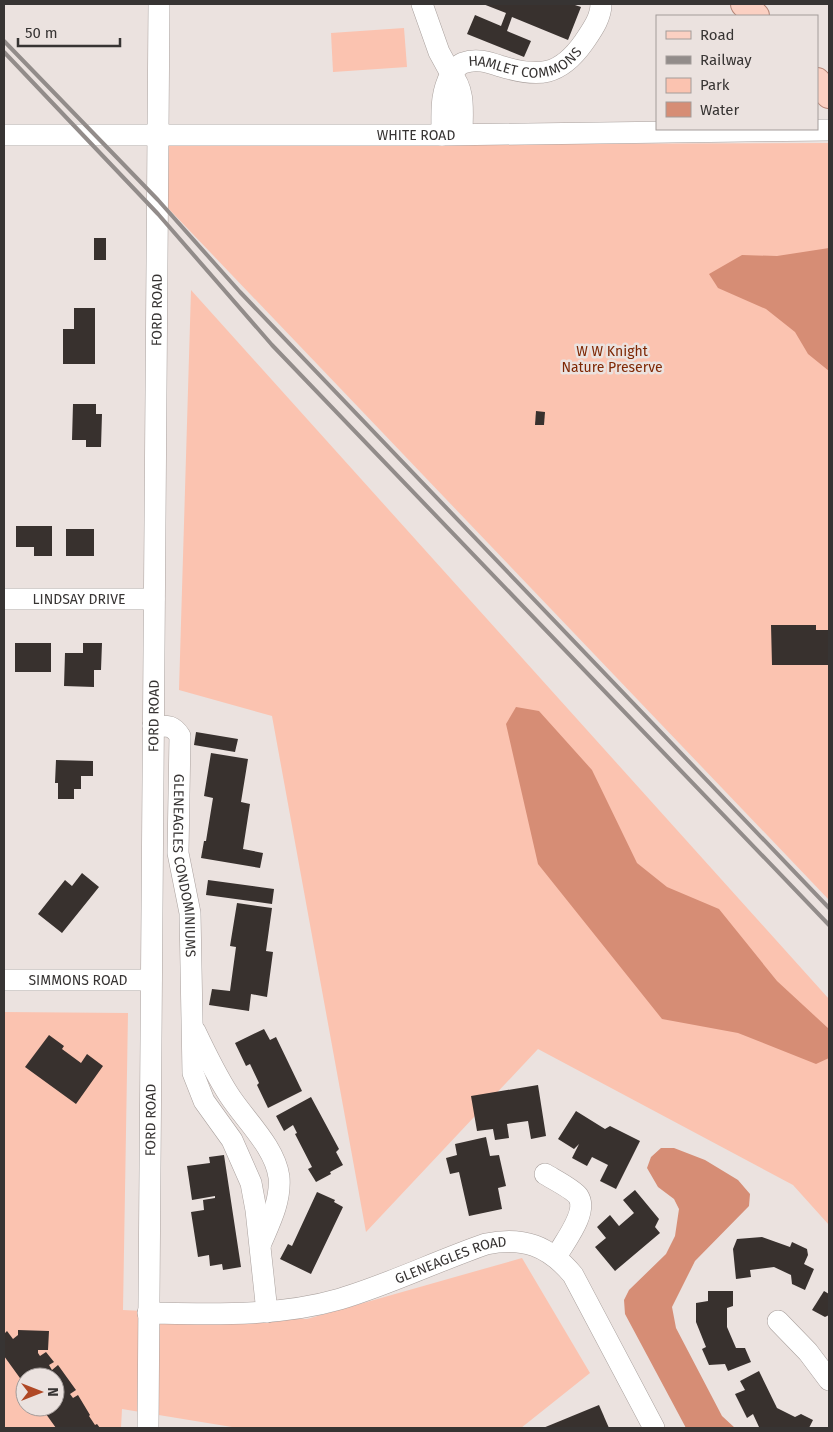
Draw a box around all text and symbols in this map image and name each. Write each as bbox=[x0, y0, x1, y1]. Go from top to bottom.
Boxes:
scale bar bbox=[18, 15, 120, 47]
legend bbox=[656, 15, 818, 130]
text: 50 m bbox=[25, 24, 58, 42]
text: Road bbox=[700, 26, 735, 44]
street label: HAMLET COMMONS bbox=[468, 44, 586, 82]
text: Railway bbox=[700, 51, 752, 69]
text: Park bbox=[700, 76, 730, 94]
text: Water bbox=[700, 101, 739, 119]
street label: WHITE ROAD bbox=[377, 127, 455, 144]
street label: FORD ROAD bbox=[148, 274, 166, 346]
park label: W W Knight Nature Preserve bbox=[561, 343, 663, 376]
street label: LINDSAY DRIVE bbox=[33, 591, 126, 608]
street label: FORD ROAD bbox=[145, 680, 163, 752]
street label: GLENEAGLES CONDOMINIUMS bbox=[169, 774, 199, 958]
street label: SIMMONS ROAD bbox=[28, 972, 128, 989]
street label: FORD ROAD bbox=[142, 1084, 160, 1156]
street label: GLENEAGLES ROAD bbox=[393, 1233, 507, 1288]
north arrow bbox=[15, 1367, 65, 1417]
text: N bbox=[44, 1387, 61, 1397]

